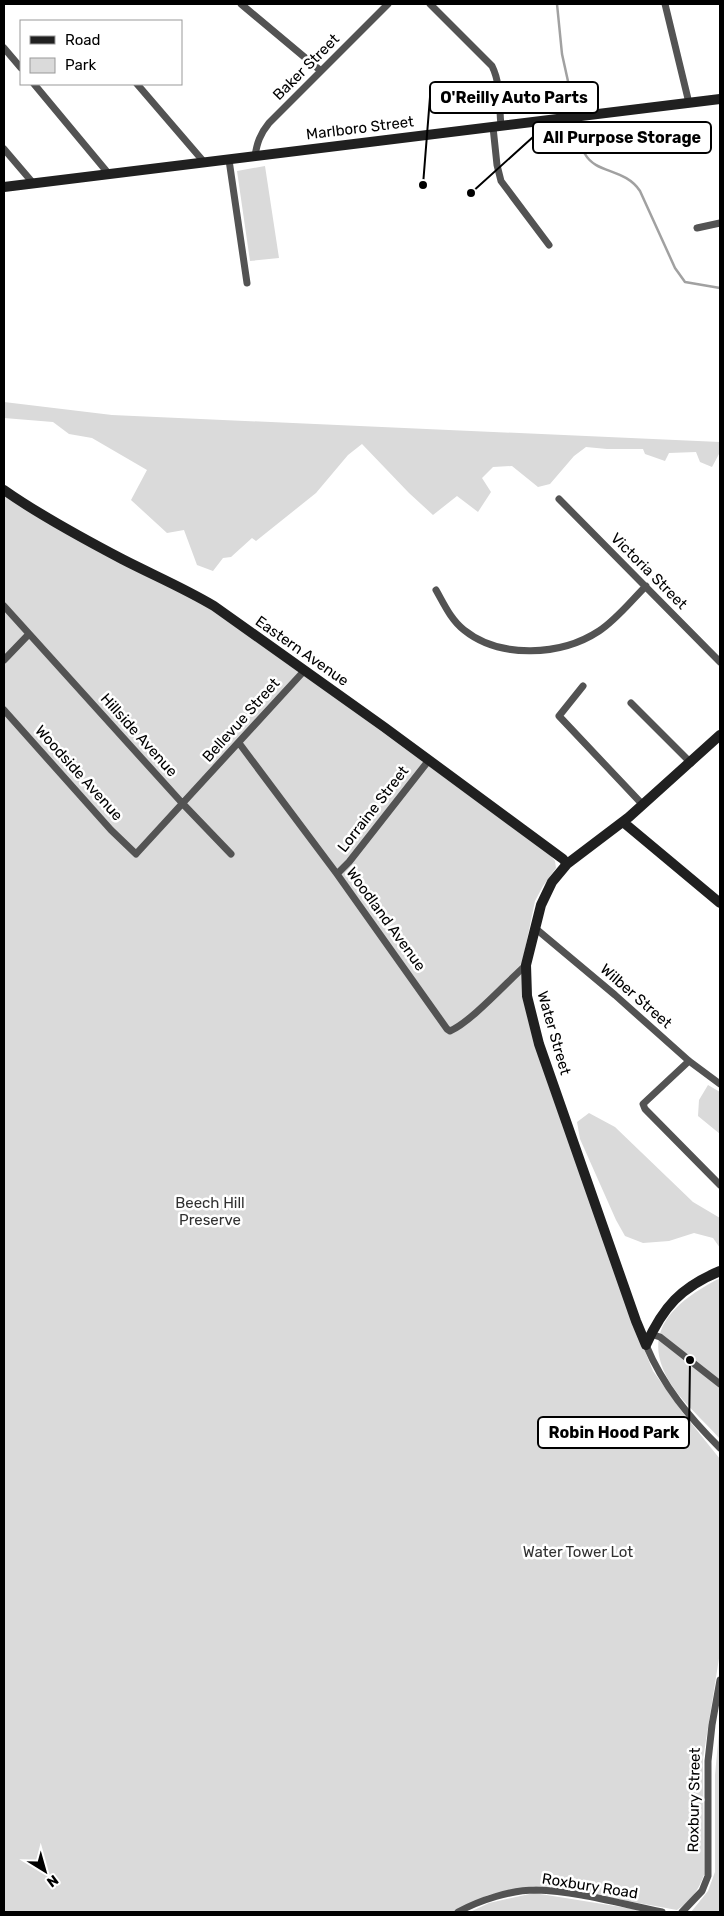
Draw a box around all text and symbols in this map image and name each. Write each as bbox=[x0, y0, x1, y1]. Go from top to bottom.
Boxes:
legend bbox=[20, 20, 182, 85]
street label: Baker Street bbox=[269, 30, 343, 104]
text: Road bbox=[65, 31, 101, 49]
text: Park bbox=[65, 56, 96, 74]
callout: O'Reilly Auto Parts bbox=[430, 82, 598, 113]
text: O'Reilly Auto Parts bbox=[440, 88, 588, 107]
street label: Marlboro Street bbox=[305, 112, 415, 144]
callout: All Purpose Storage bbox=[533, 122, 711, 153]
text: All Purpose Storage bbox=[543, 128, 701, 147]
street label: Victoria Street bbox=[607, 529, 691, 613]
street label: Eastern Avenue bbox=[252, 612, 352, 690]
street label: Bellevue Street bbox=[199, 674, 283, 766]
street label: Hillside Avenue bbox=[97, 690, 181, 780]
street label: Woodside Avenue bbox=[31, 722, 127, 824]
street label: Lorraine Street bbox=[334, 762, 412, 856]
street label: Woodland Avenue bbox=[342, 864, 430, 974]
street label: Wilber Street bbox=[597, 960, 676, 1032]
street label: Water Street bbox=[533, 989, 575, 1077]
park label: Beech Hill Preserve bbox=[175, 1194, 245, 1229]
callout: Robin Hood Park bbox=[538, 1417, 689, 1448]
text: Robin Hood Park bbox=[549, 1423, 680, 1442]
park label: Water Tower Lot bbox=[523, 1543, 633, 1561]
street label: Roxbury Street bbox=[684, 1747, 704, 1853]
north arrow bbox=[20, 1846, 70, 1896]
street label: Roxbury Road bbox=[541, 1870, 639, 1902]
text: N bbox=[43, 1871, 62, 1891]

